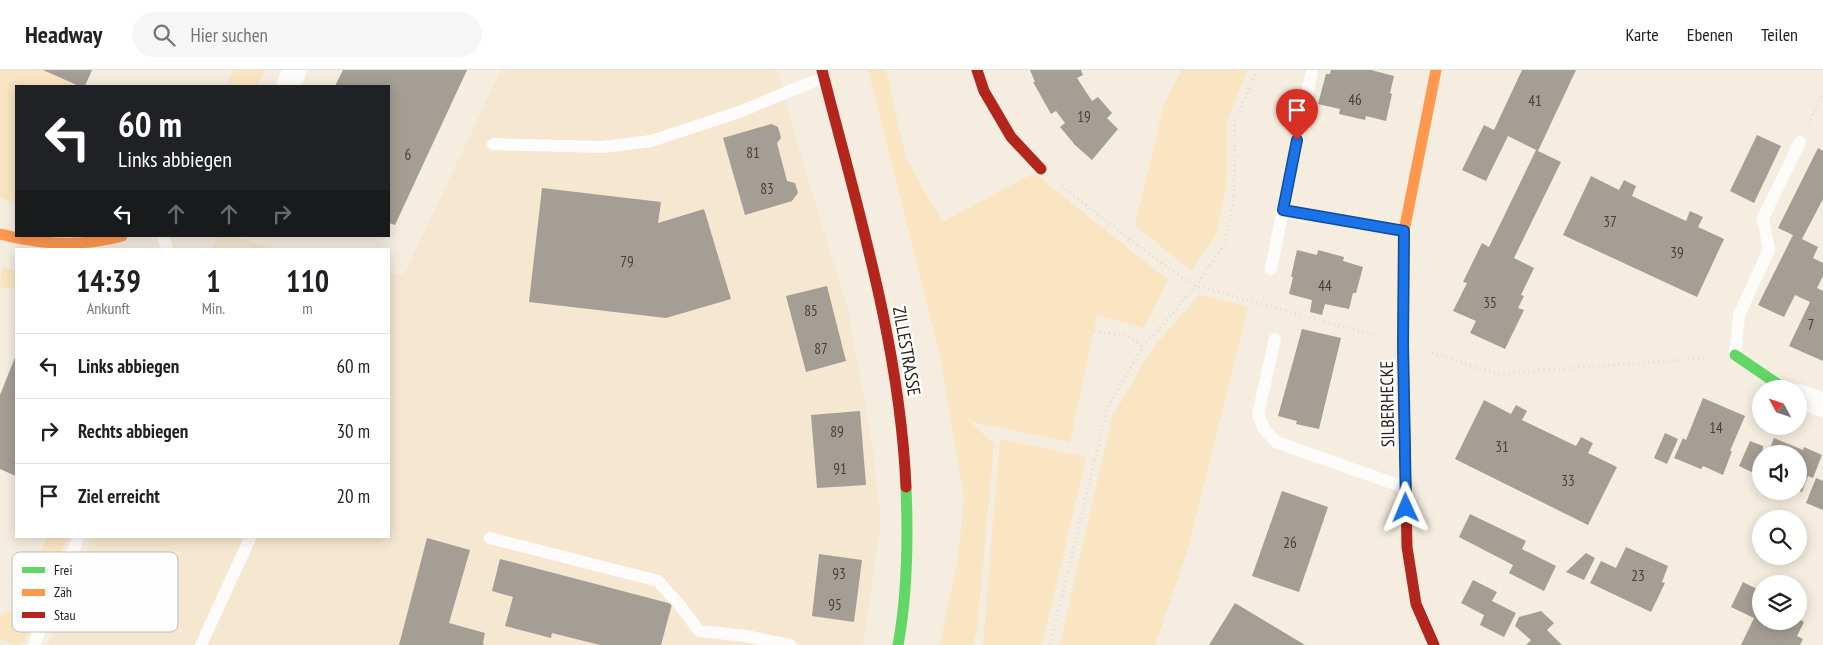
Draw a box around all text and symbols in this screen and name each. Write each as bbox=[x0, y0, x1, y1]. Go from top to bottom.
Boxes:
search box bbox=[132, 12, 482, 57]
text: Headway bbox=[25, 19, 102, 50]
icon: search bbox=[150, 21, 178, 49]
text: Hier suchen bbox=[190, 23, 268, 47]
text: Karte bbox=[1625, 23, 1659, 46]
text: Ebenen bbox=[1687, 23, 1733, 46]
text: Teilen bbox=[1761, 23, 1798, 46]
pin bbox=[1276, 89, 1318, 140]
house number: 46 bbox=[1348, 90, 1362, 109]
house number: 41 bbox=[1528, 91, 1542, 110]
icon: arrive bbox=[1283, 96, 1311, 124]
text: 60 m bbox=[118, 101, 182, 147]
icon: left bbox=[35, 105, 100, 170]
house number: 19 bbox=[1077, 107, 1091, 126]
house number: 81 bbox=[746, 143, 760, 162]
text: Links abbiegen bbox=[118, 145, 232, 173]
house number: 6 bbox=[405, 145, 412, 164]
house number: 83 bbox=[760, 179, 774, 198]
icon: left bbox=[109, 200, 137, 228]
icon: ahead bbox=[162, 200, 190, 228]
icon: ahead bbox=[215, 200, 243, 228]
icon: right bbox=[268, 200, 296, 228]
house number: 37 bbox=[1603, 212, 1617, 231]
house number: 39 bbox=[1670, 243, 1684, 262]
house number: 79 bbox=[620, 252, 634, 271]
text: 14:39 bbox=[76, 261, 141, 300]
text: 1 bbox=[206, 261, 221, 300]
text: 110 bbox=[286, 261, 329, 300]
house number: 44 bbox=[1318, 276, 1332, 295]
house number: 35 bbox=[1483, 293, 1497, 312]
text: Ankunft bbox=[87, 298, 130, 318]
text: Min. bbox=[202, 298, 225, 318]
text: m bbox=[302, 298, 313, 318]
house number: 85 bbox=[804, 301, 818, 320]
street label: ZILLESTRASSE bbox=[888, 304, 926, 398]
house number: 7 bbox=[1808, 315, 1814, 334]
house number: 87 bbox=[814, 339, 828, 358]
icon: left bbox=[35, 352, 63, 380]
text: Links abbiegen bbox=[78, 354, 179, 378]
text: 60 m bbox=[337, 354, 370, 378]
street label: SILBERHECKE bbox=[1375, 361, 1399, 447]
north arrow bbox=[1752, 380, 1808, 435]
map controls bbox=[1752, 380, 1807, 630]
icon: right bbox=[35, 417, 63, 445]
house number: 14 bbox=[1709, 418, 1723, 437]
text: Rechts abbiegen bbox=[78, 419, 188, 443]
text: 30 m bbox=[337, 419, 370, 443]
house number: 89 bbox=[830, 422, 844, 441]
house number: 31 bbox=[1495, 437, 1509, 456]
button: sound bbox=[1752, 445, 1807, 500]
house number: 91 bbox=[833, 459, 847, 478]
house number: 33 bbox=[1561, 471, 1575, 490]
position arrow bbox=[1379, 481, 1431, 533]
icon: arrive bbox=[35, 482, 63, 510]
text: Ziel erreicht bbox=[78, 484, 160, 508]
text: 20 m bbox=[337, 484, 370, 508]
button: search bbox=[1752, 510, 1807, 565]
house number: 26 bbox=[1283, 533, 1297, 552]
legend bbox=[12, 552, 178, 632]
text: Frei bbox=[54, 561, 72, 579]
house number: 93 bbox=[832, 564, 846, 583]
house number: 23 bbox=[1631, 566, 1645, 585]
button: layers bbox=[1752, 575, 1807, 630]
text: Zäh bbox=[54, 583, 72, 601]
house number: 95 bbox=[828, 595, 842, 614]
text: Stau bbox=[54, 606, 76, 624]

